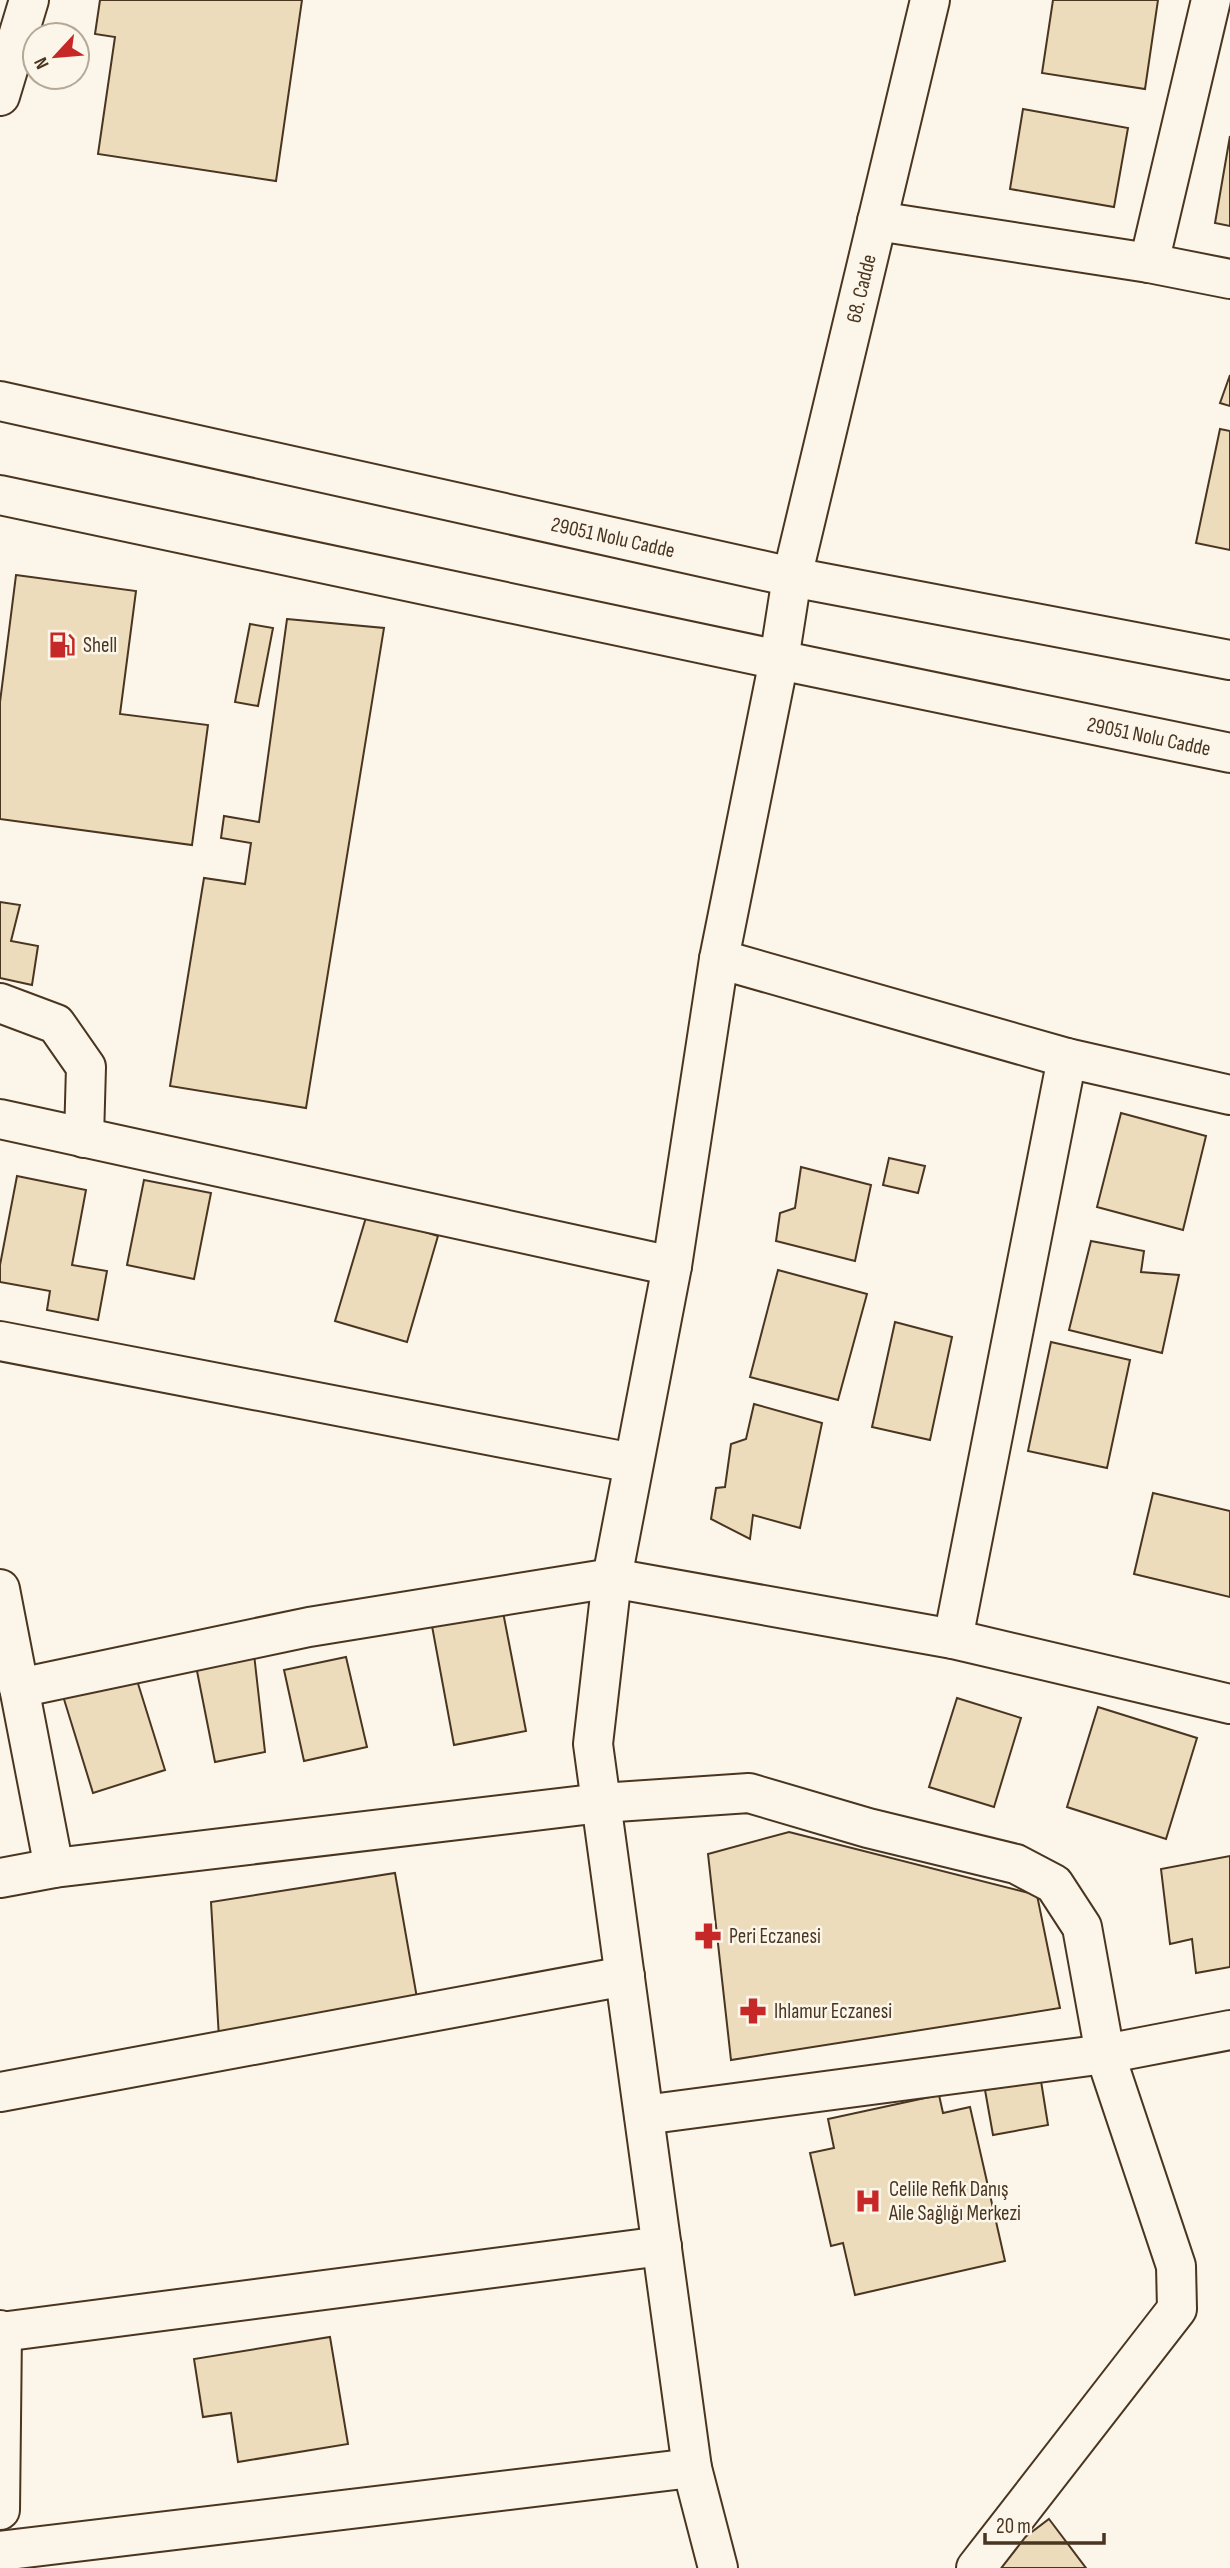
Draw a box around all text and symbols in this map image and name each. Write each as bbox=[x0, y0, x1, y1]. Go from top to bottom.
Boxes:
north arrow bbox=[21, 21, 91, 91]
text: N bbox=[30, 53, 55, 72]
street label: 68. Cadde bbox=[841, 252, 881, 325]
street label: 29051 Nolu Cadde bbox=[549, 511, 677, 563]
fuel station icon: Shell bbox=[47, 630, 77, 660]
place label: Shell bbox=[83, 633, 117, 658]
street label: 29051 Nolu Cadde bbox=[1085, 711, 1213, 761]
pharmacy icon: Peri Eczanesi bbox=[693, 1921, 723, 1951]
place label: Peri Eczanesi bbox=[729, 1924, 821, 1949]
pharmacy icon: Ihlamur Eczanesi bbox=[738, 1996, 768, 2026]
place label: Ihlamur Eczanesi bbox=[774, 1999, 892, 2024]
place label: Celile Refik Danış Aile Sağlığı Merkezi bbox=[888, 2177, 1021, 2226]
hospital icon: Celile Refik Danış Aile Sağlığı Merkezi bbox=[853, 2186, 883, 2216]
scale bar bbox=[985, 2502, 1104, 2546]
text: 20 m bbox=[996, 2514, 1031, 2539]

